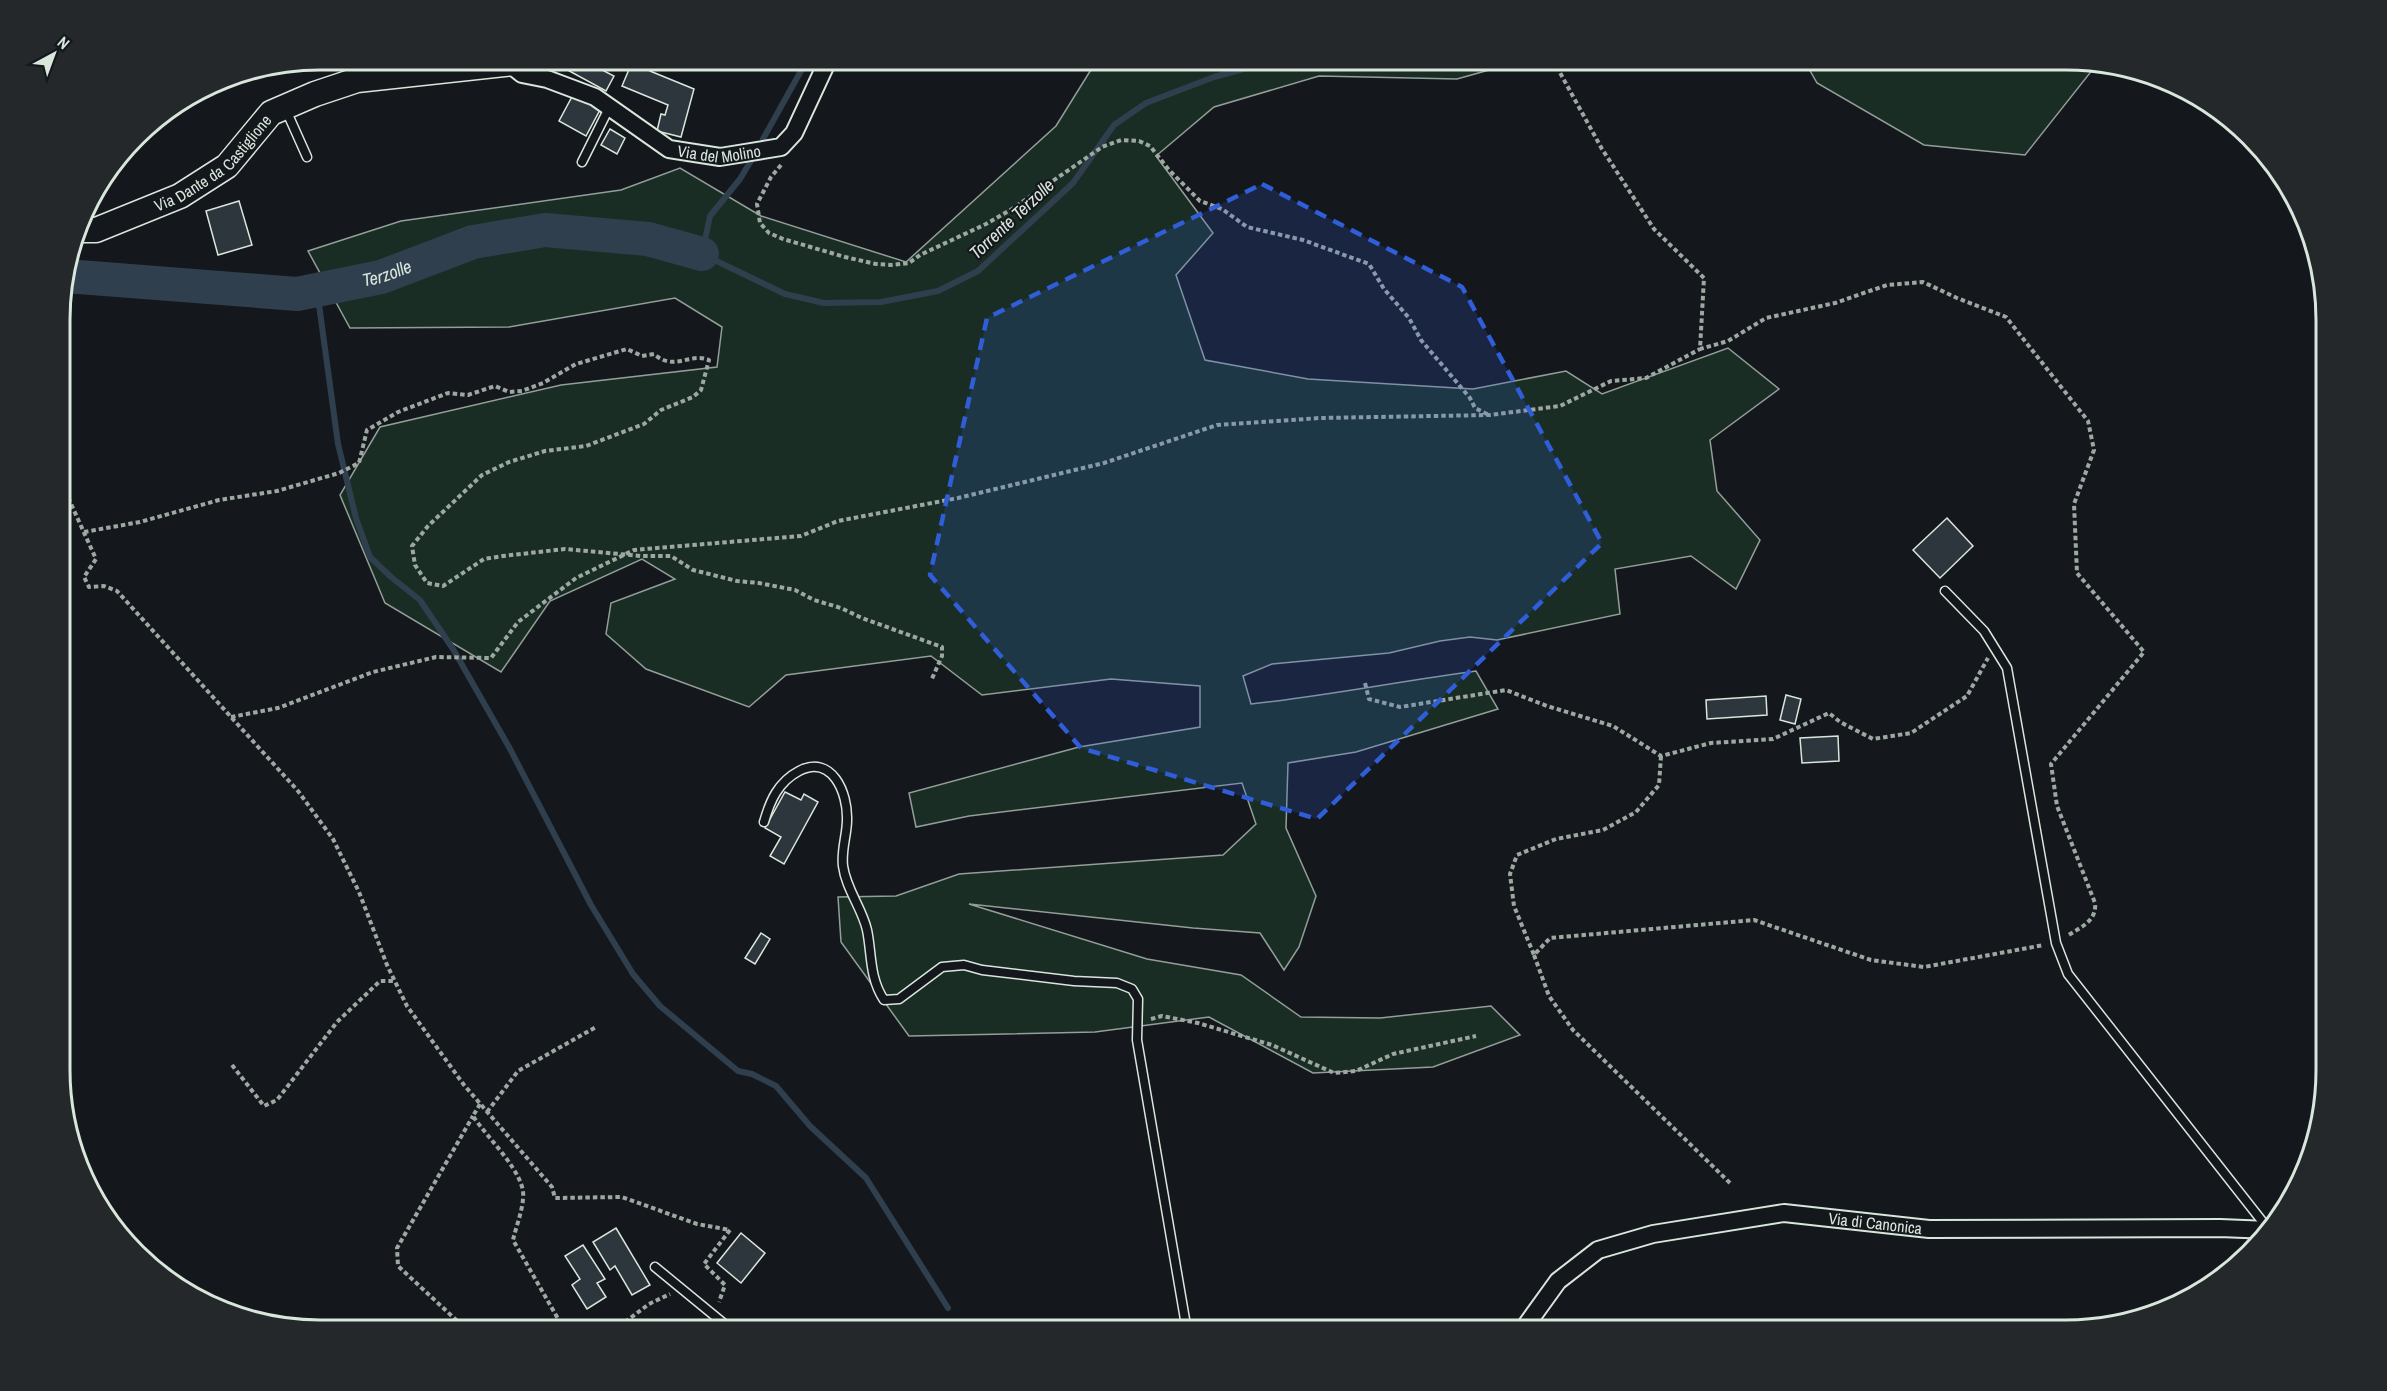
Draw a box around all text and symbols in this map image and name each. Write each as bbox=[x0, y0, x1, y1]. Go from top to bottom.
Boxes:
north arrow bbox=[24, 24, 84, 84]
text: N bbox=[53, 31, 75, 54]
street label: Via Dante da Castiglione bbox=[151, 110, 276, 216]
street label: Via del Molino bbox=[676, 140, 762, 168]
water label: Torrente Terzolle bbox=[964, 173, 1060, 265]
water label: Terzolle bbox=[360, 254, 415, 292]
street label: Via di Canonica bbox=[1827, 1207, 1924, 1239]

